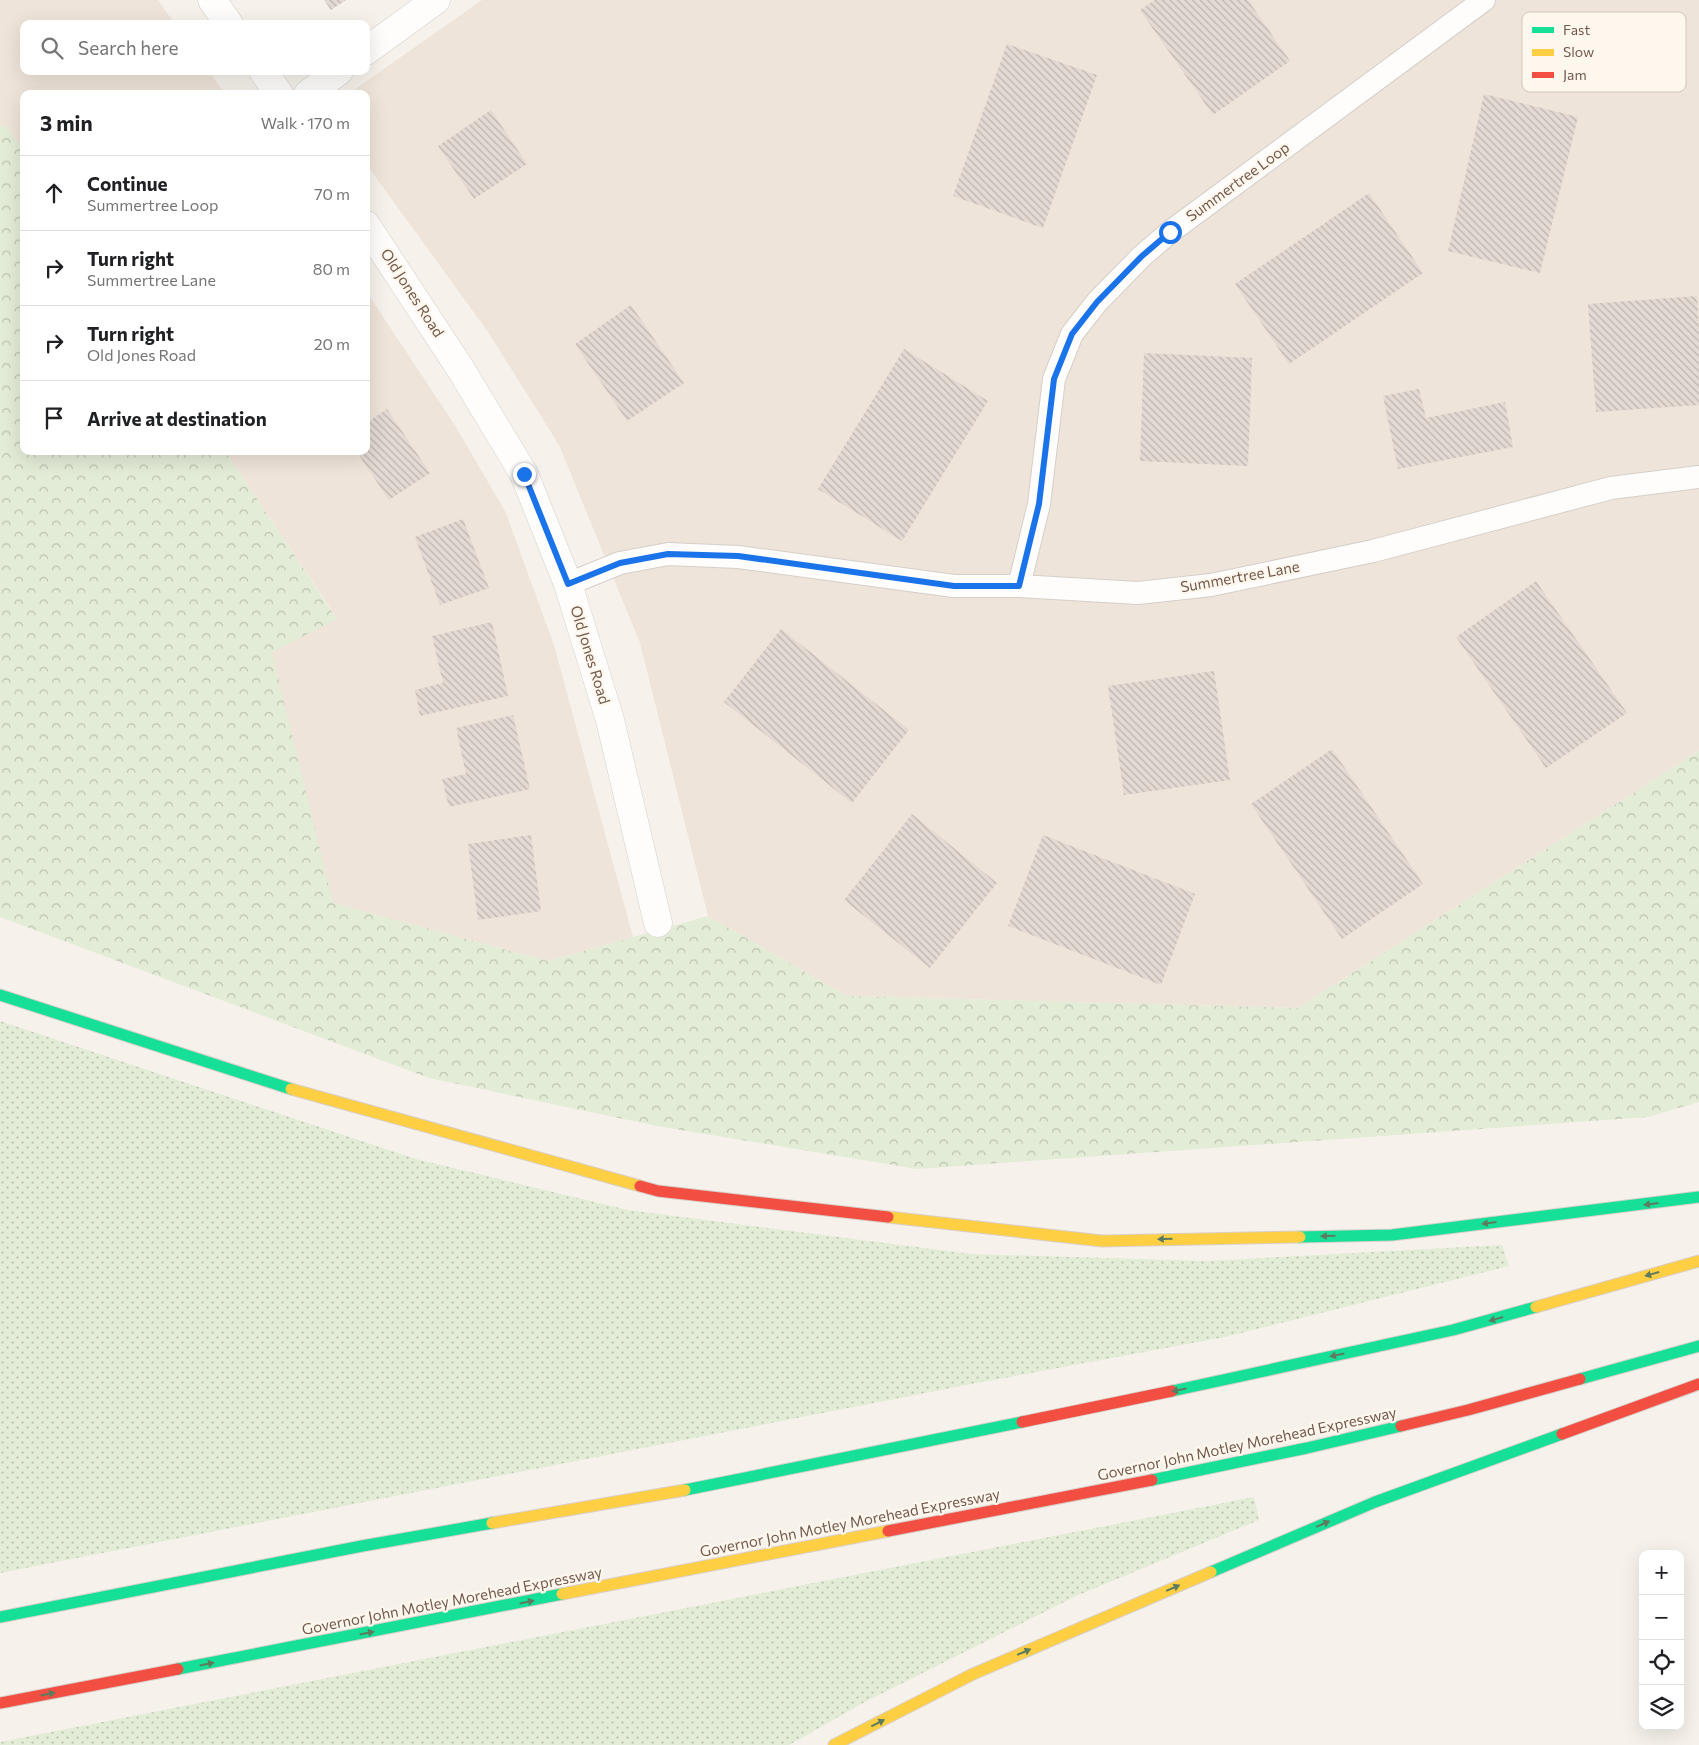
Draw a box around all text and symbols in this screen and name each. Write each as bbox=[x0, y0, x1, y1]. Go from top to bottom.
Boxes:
legend bbox=[1522, 12, 1686, 92]
search box bbox=[20, 20, 370, 75]
text: Fast bbox=[1563, 21, 1590, 38]
icon: search bbox=[38, 34, 66, 62]
text: Search here bbox=[78, 36, 178, 59]
text: Slow bbox=[1563, 43, 1594, 60]
text: Jam bbox=[1563, 66, 1587, 83]
text: 3 min bbox=[40, 110, 93, 135]
text: Walk · 170 m bbox=[261, 113, 350, 132]
street label: Summertree Loop bbox=[1182, 138, 1293, 225]
text: Continue bbox=[87, 172, 167, 195]
icon: ahead bbox=[40, 179, 68, 207]
text: 70 m bbox=[314, 184, 350, 203]
text: Summertree Loop bbox=[87, 195, 218, 214]
route start bbox=[1159, 221, 1182, 244]
street label: Old Jones Road bbox=[377, 245, 448, 340]
text: Turn right bbox=[87, 247, 174, 270]
icon: right bbox=[40, 254, 68, 282]
text: 80 m bbox=[313, 259, 350, 278]
text: Summertree Lane bbox=[87, 270, 216, 289]
text: Turn right bbox=[87, 322, 174, 345]
icon: right bbox=[40, 329, 68, 357]
text: 20 m bbox=[314, 334, 350, 353]
text: Old Jones Road bbox=[87, 345, 196, 364]
icon: arrive bbox=[40, 404, 68, 432]
text: Arrive at destination bbox=[87, 407, 267, 430]
route end bbox=[513, 463, 536, 486]
street label: Summertree Lane bbox=[1179, 557, 1301, 595]
street label: Old Jones Road bbox=[567, 603, 614, 706]
one-way arrow bbox=[1642, 1200, 1658, 1208]
one-way arrow bbox=[1481, 1219, 1497, 1227]
one-way arrow bbox=[1319, 1232, 1335, 1240]
one-way arrow bbox=[1157, 1235, 1173, 1243]
one-way arrow bbox=[1644, 1271, 1659, 1279]
one-way arrow bbox=[1488, 1315, 1503, 1323]
one-way arrow bbox=[1329, 1352, 1345, 1360]
one-way arrow bbox=[1171, 1386, 1186, 1394]
street label: Governor John Motley Morehead Expressway bbox=[1096, 1402, 1398, 1484]
street label: Governor John Motley Morehead Expressway bbox=[698, 1484, 1002, 1560]
one-way arrow bbox=[1316, 1520, 1330, 1528]
map controls bbox=[1639, 1550, 1684, 1730]
button: + bbox=[1639, 1550, 1684, 1595]
street label: Governor John Motley Morehead Expressway bbox=[300, 1562, 604, 1638]
one-way arrow bbox=[1166, 1584, 1180, 1592]
button: − bbox=[1639, 1595, 1684, 1640]
one-way arrow bbox=[519, 1597, 535, 1605]
one-way arrow bbox=[360, 1629, 375, 1637]
button: locate bbox=[1639, 1640, 1684, 1685]
one-way arrow bbox=[1017, 1648, 1031, 1656]
one-way arrow bbox=[200, 1659, 216, 1667]
button: layers bbox=[1639, 1685, 1684, 1730]
one-way arrow bbox=[40, 1690, 55, 1698]
one-way arrow bbox=[871, 1719, 885, 1727]

